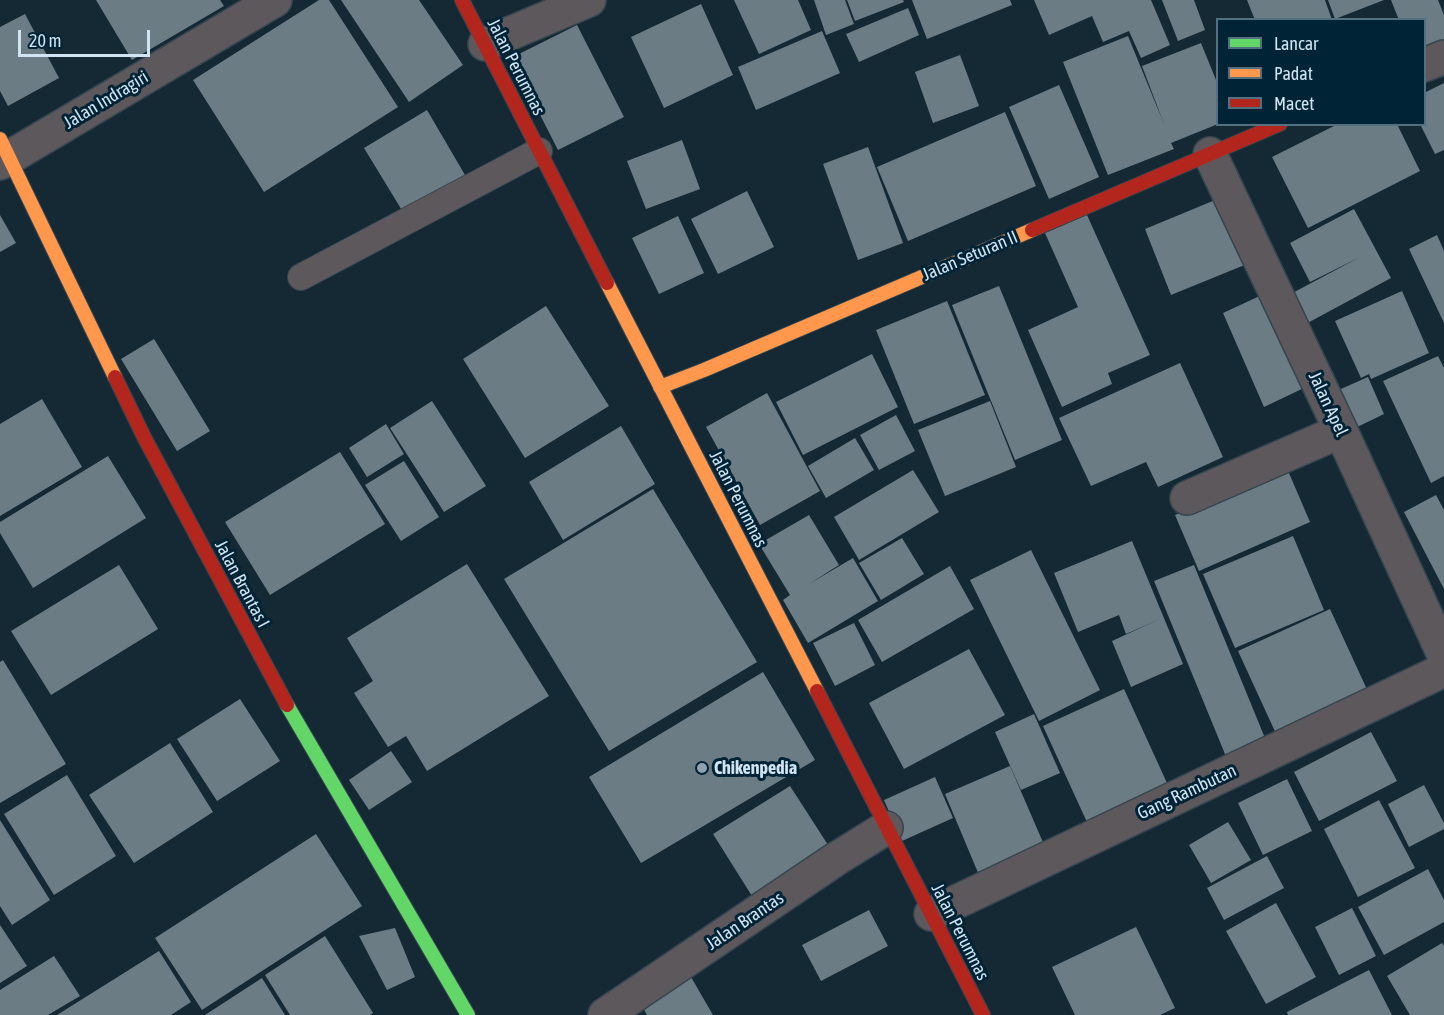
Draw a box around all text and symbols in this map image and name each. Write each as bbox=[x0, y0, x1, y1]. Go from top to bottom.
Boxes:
street label: Jalan Perumnas bbox=[482, 15, 550, 119]
scale bar bbox=[21, 18, 153, 56]
legend bbox=[1216, 18, 1426, 126]
text: 20 m bbox=[29, 30, 61, 51]
text: Lancar bbox=[1274, 33, 1318, 54]
text: Padat bbox=[1274, 63, 1313, 84]
street label: Jalan Indragiri bbox=[60, 66, 152, 134]
text: Macet bbox=[1274, 93, 1314, 114]
street label: Jalan Seturan II bbox=[919, 226, 1021, 286]
street label: Jalan Apel bbox=[1304, 368, 1352, 440]
street label: Jalan Perumnas bbox=[704, 447, 772, 551]
street label: Jalan Brantas I bbox=[210, 537, 274, 631]
place label: Chikenpedia bbox=[714, 757, 797, 779]
street label: Gang Rambutan bbox=[1134, 760, 1240, 824]
marker: Chikenpedia bbox=[695, 761, 709, 775]
street label: Jalan Perumnas bbox=[926, 880, 994, 984]
street label: Jalan Brantas bbox=[702, 887, 788, 955]

